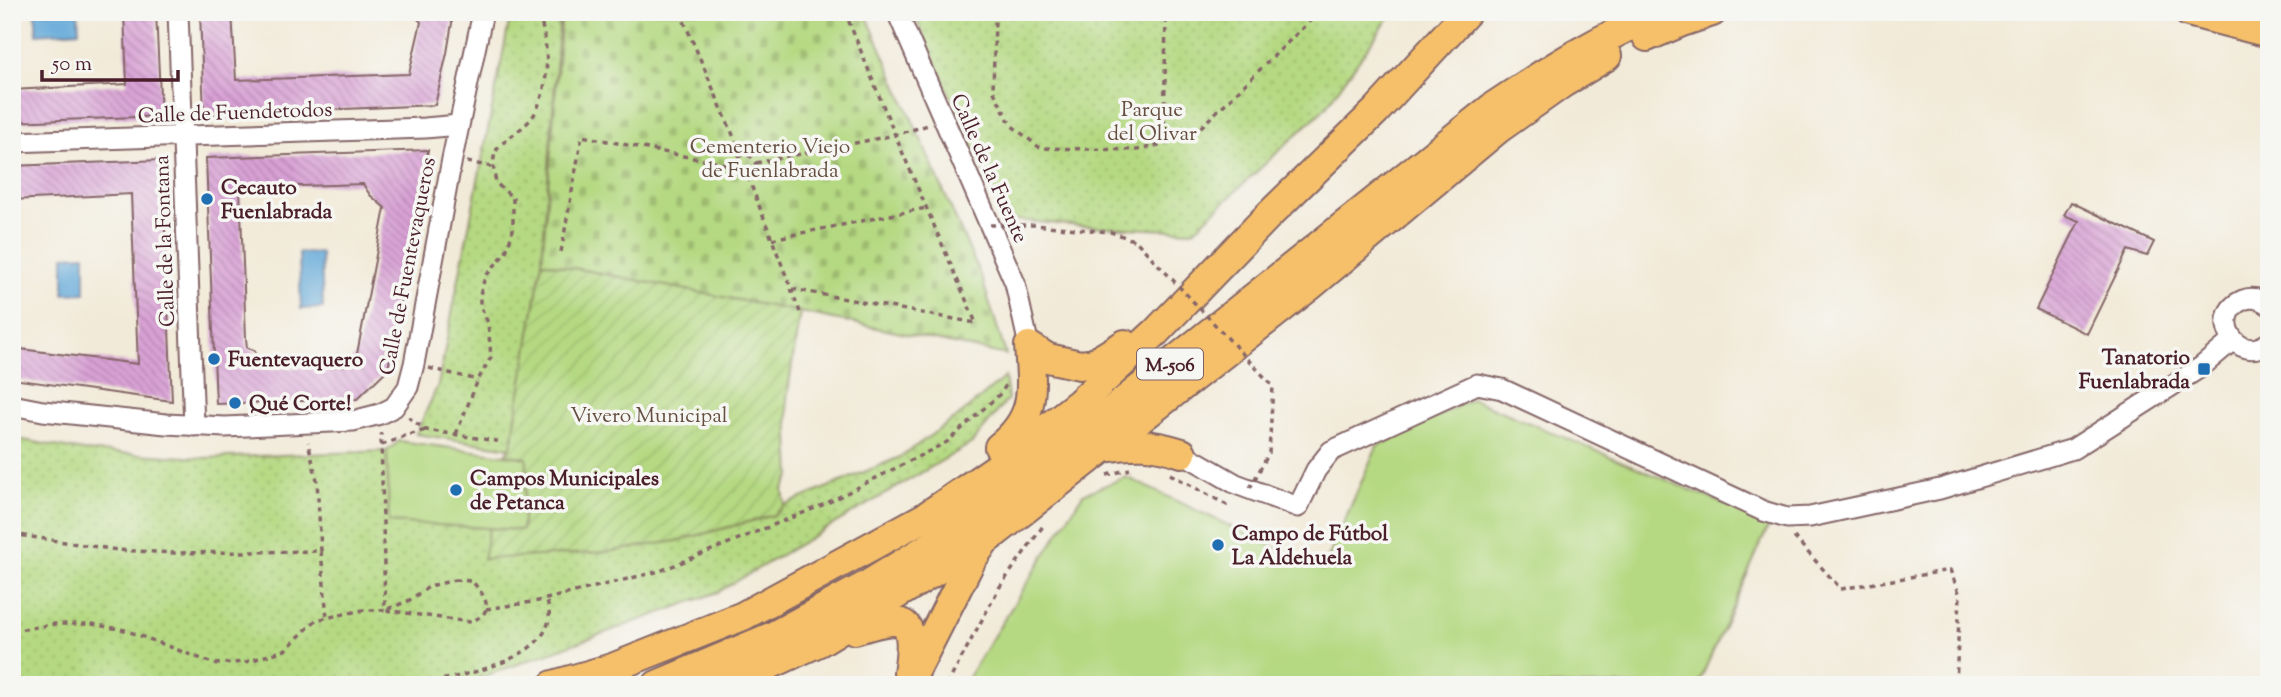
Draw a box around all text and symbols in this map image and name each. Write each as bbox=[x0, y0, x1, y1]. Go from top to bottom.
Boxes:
scale bar bbox=[42, 38, 178, 82]
text: 50 m bbox=[51, 50, 92, 80]
street label: Calle de la Fuente bbox=[942, 89, 1034, 248]
street label: Calle de Fuendetodos bbox=[137, 96, 333, 132]
park label: Parque del Olivar bbox=[1107, 96, 1197, 150]
park label: Cementerio Viejo de Fuenlabrada bbox=[690, 133, 850, 187]
street label: Calle de la Fontana bbox=[148, 154, 184, 327]
street label: Calle de Fuentevaqueros bbox=[373, 155, 445, 378]
place label: Cecauto Fuenlabrada bbox=[221, 174, 333, 228]
marker: Cecauto Fuenlabrada bbox=[199, 191, 215, 207]
place label: Tanatorio Fuenlabrada bbox=[2079, 344, 2191, 398]
place label: Fuentevaquero bbox=[228, 346, 364, 376]
road number: M-506 bbox=[1137, 348, 1203, 380]
marker: Fuentevaquero bbox=[206, 351, 222, 367]
marker: Tanatorio Fuenlabrada bbox=[2196, 361, 2212, 377]
place label: Qué Corte! bbox=[249, 390, 351, 420]
marker: Qué Corte! bbox=[227, 395, 243, 411]
park label: Vivero Municipal bbox=[570, 402, 728, 432]
place label: Campos Municipales de Petanca bbox=[470, 465, 659, 519]
marker: Campos Municipales de Petanca bbox=[448, 482, 464, 498]
place label: Campo de Fútbol La Aldehuela bbox=[1232, 520, 1388, 574]
marker: Campo de Fútbol La Aldehuela bbox=[1210, 537, 1226, 553]

